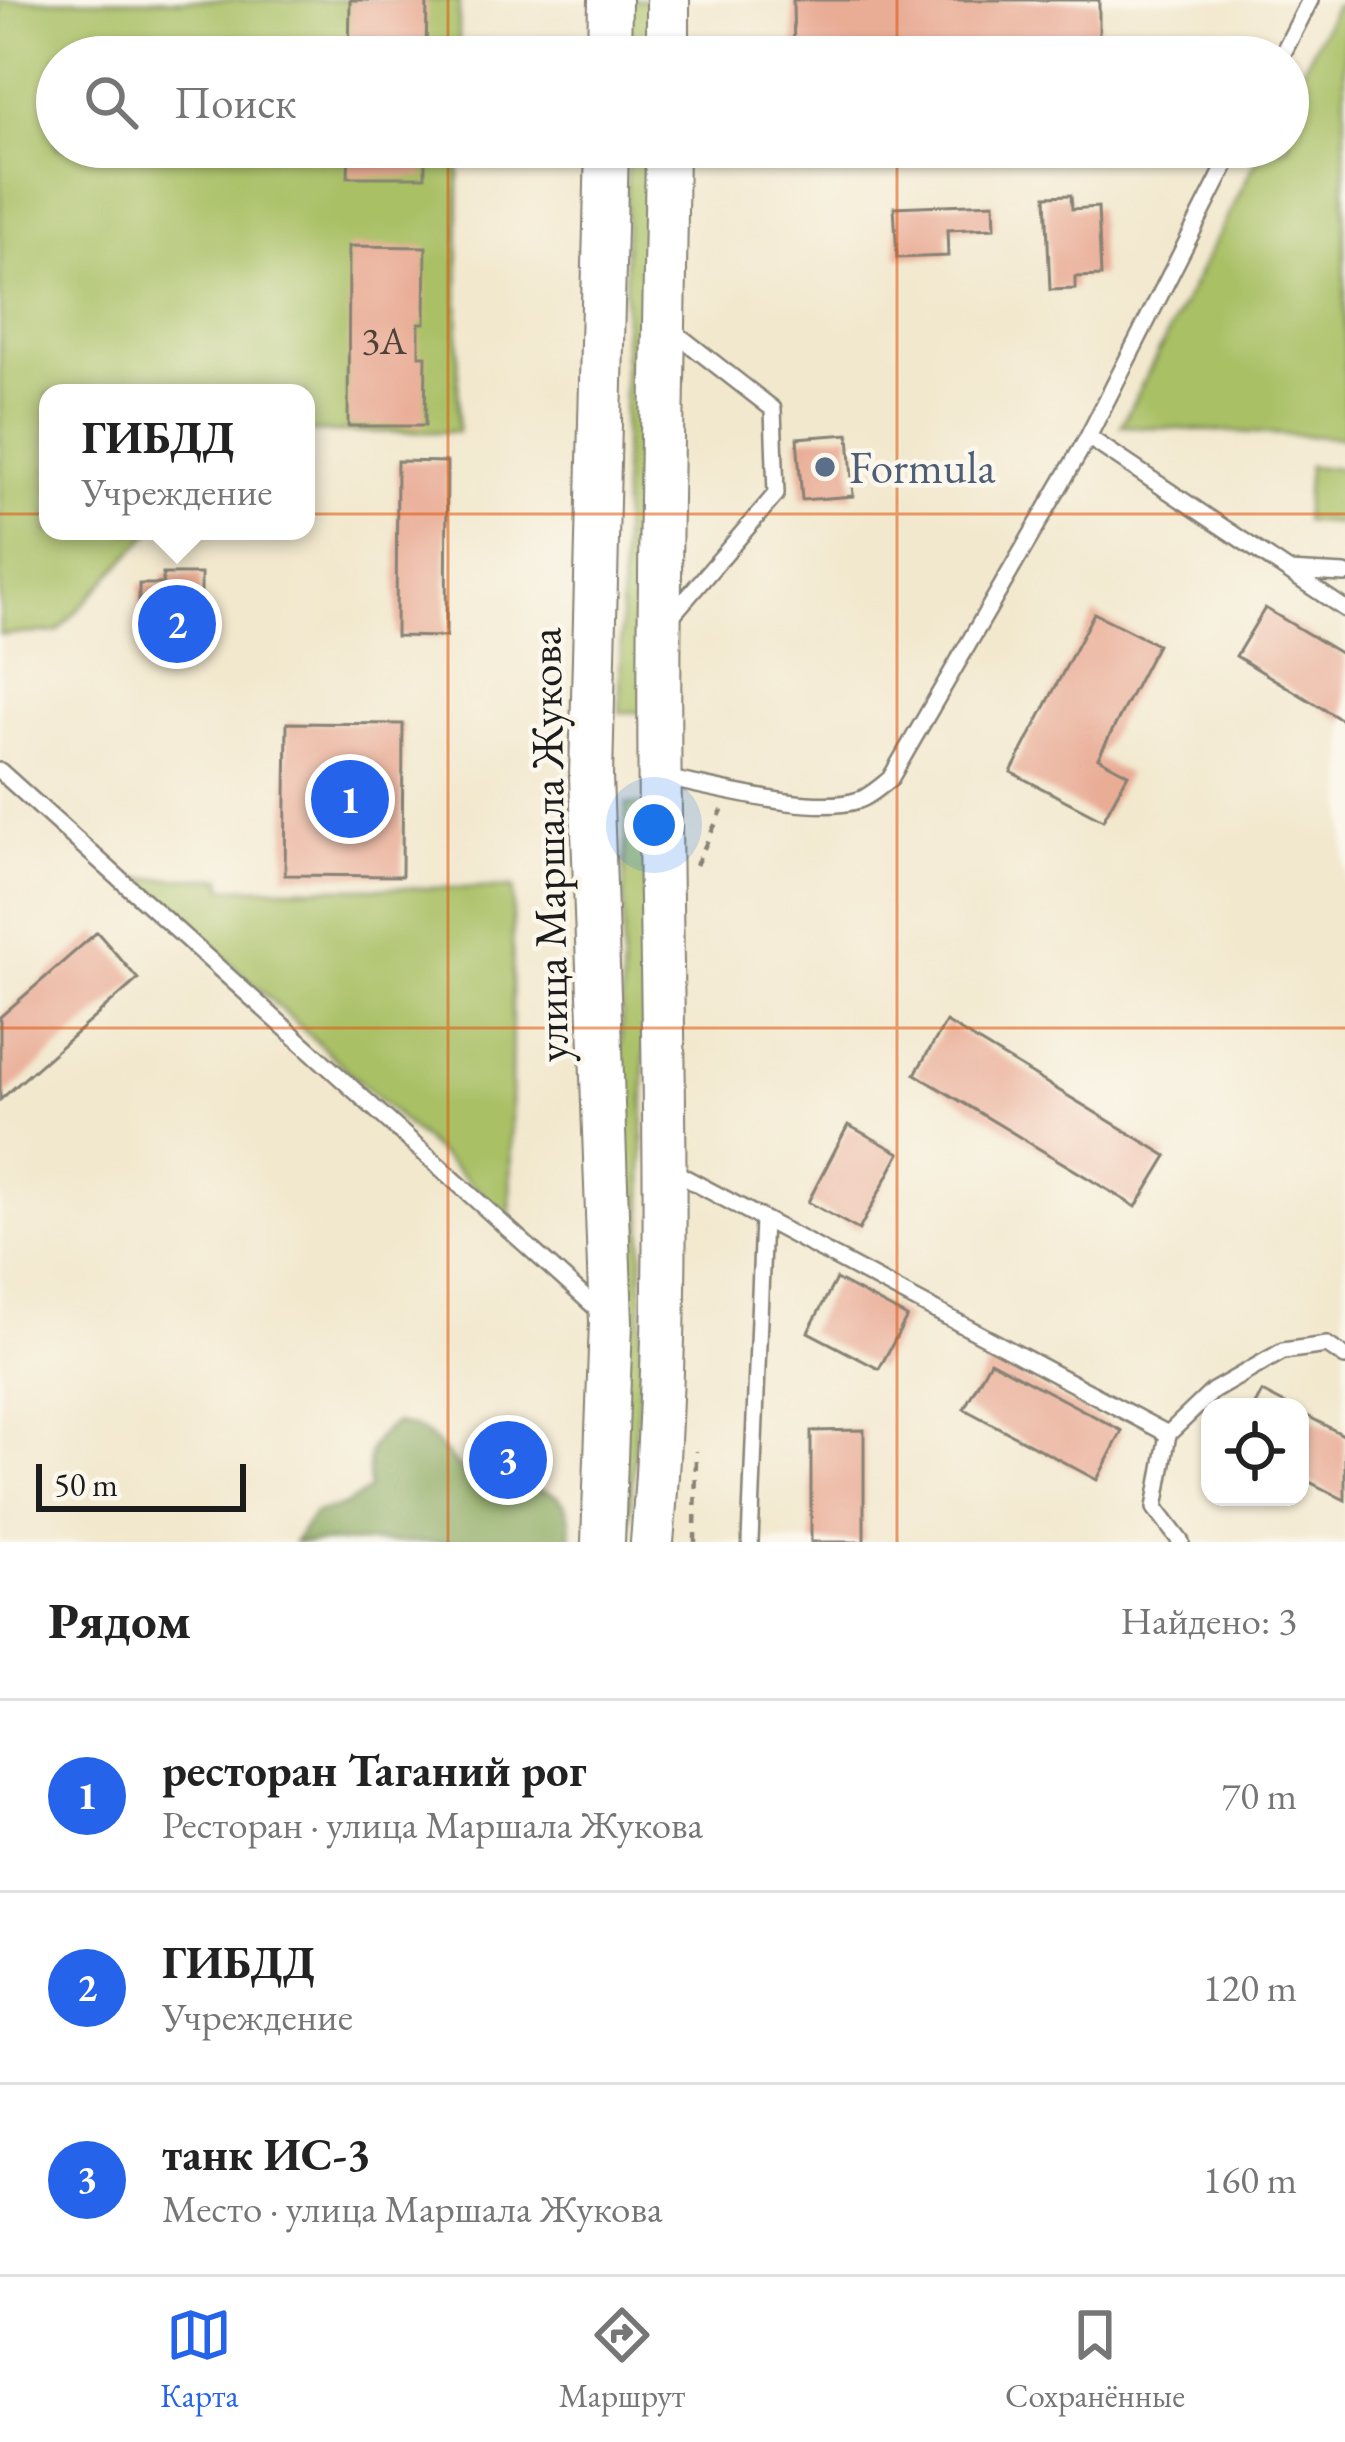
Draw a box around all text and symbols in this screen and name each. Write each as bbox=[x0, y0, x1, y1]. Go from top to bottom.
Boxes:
search box bbox=[36, 36, 1309, 168]
icon: search bbox=[78, 69, 144, 135]
text: Поиск bbox=[174, 73, 296, 131]
house number: 3А bbox=[361, 315, 408, 366]
popup bbox=[39, 384, 315, 540]
text: ГИБДД bbox=[82, 408, 234, 466]
place label: Formula bbox=[849, 438, 996, 496]
marker: Formula bbox=[812, 454, 838, 480]
text: Учреждение bbox=[82, 466, 272, 517]
pin: 2 bbox=[138, 579, 216, 669]
street label: улица Маршала Жукова bbox=[515, 627, 581, 1063]
pin: 1 bbox=[311, 754, 389, 844]
your location bbox=[624, 795, 684, 855]
map controls bbox=[1201, 1398, 1309, 1506]
button: locate bbox=[1201, 1398, 1309, 1506]
pin: 3 bbox=[469, 1415, 547, 1505]
scale bar bbox=[36, 1458, 246, 1511]
text: 50 m bbox=[54, 1463, 118, 1506]
text: Рядом bbox=[48, 1587, 191, 1653]
text: Найдено: 3 bbox=[1120, 1595, 1297, 1646]
text: ресторан Таганий рог bbox=[162, 1741, 587, 1799]
text: 1 bbox=[77, 1770, 97, 1821]
text: 70 m bbox=[1221, 1770, 1297, 1821]
text: Ресторан · улица Маршала Жукова bbox=[162, 1799, 703, 1850]
text: ГИБДД bbox=[162, 1933, 315, 1991]
text: 2 bbox=[77, 1962, 97, 2013]
text: 120 m bbox=[1203, 1962, 1297, 2013]
text: Учреждение bbox=[162, 1991, 353, 2042]
text: танк ИС-3 bbox=[162, 2125, 371, 2183]
text: 3 bbox=[77, 2154, 97, 2205]
text: 160 m bbox=[1203, 2154, 1297, 2205]
text: Место · улица Маршала Жукова bbox=[162, 2183, 663, 2234]
tab: Карта bbox=[160, 2302, 239, 2417]
tab: Маршрут bbox=[559, 2302, 685, 2417]
tab: Сохранённые bbox=[1005, 2302, 1185, 2417]

